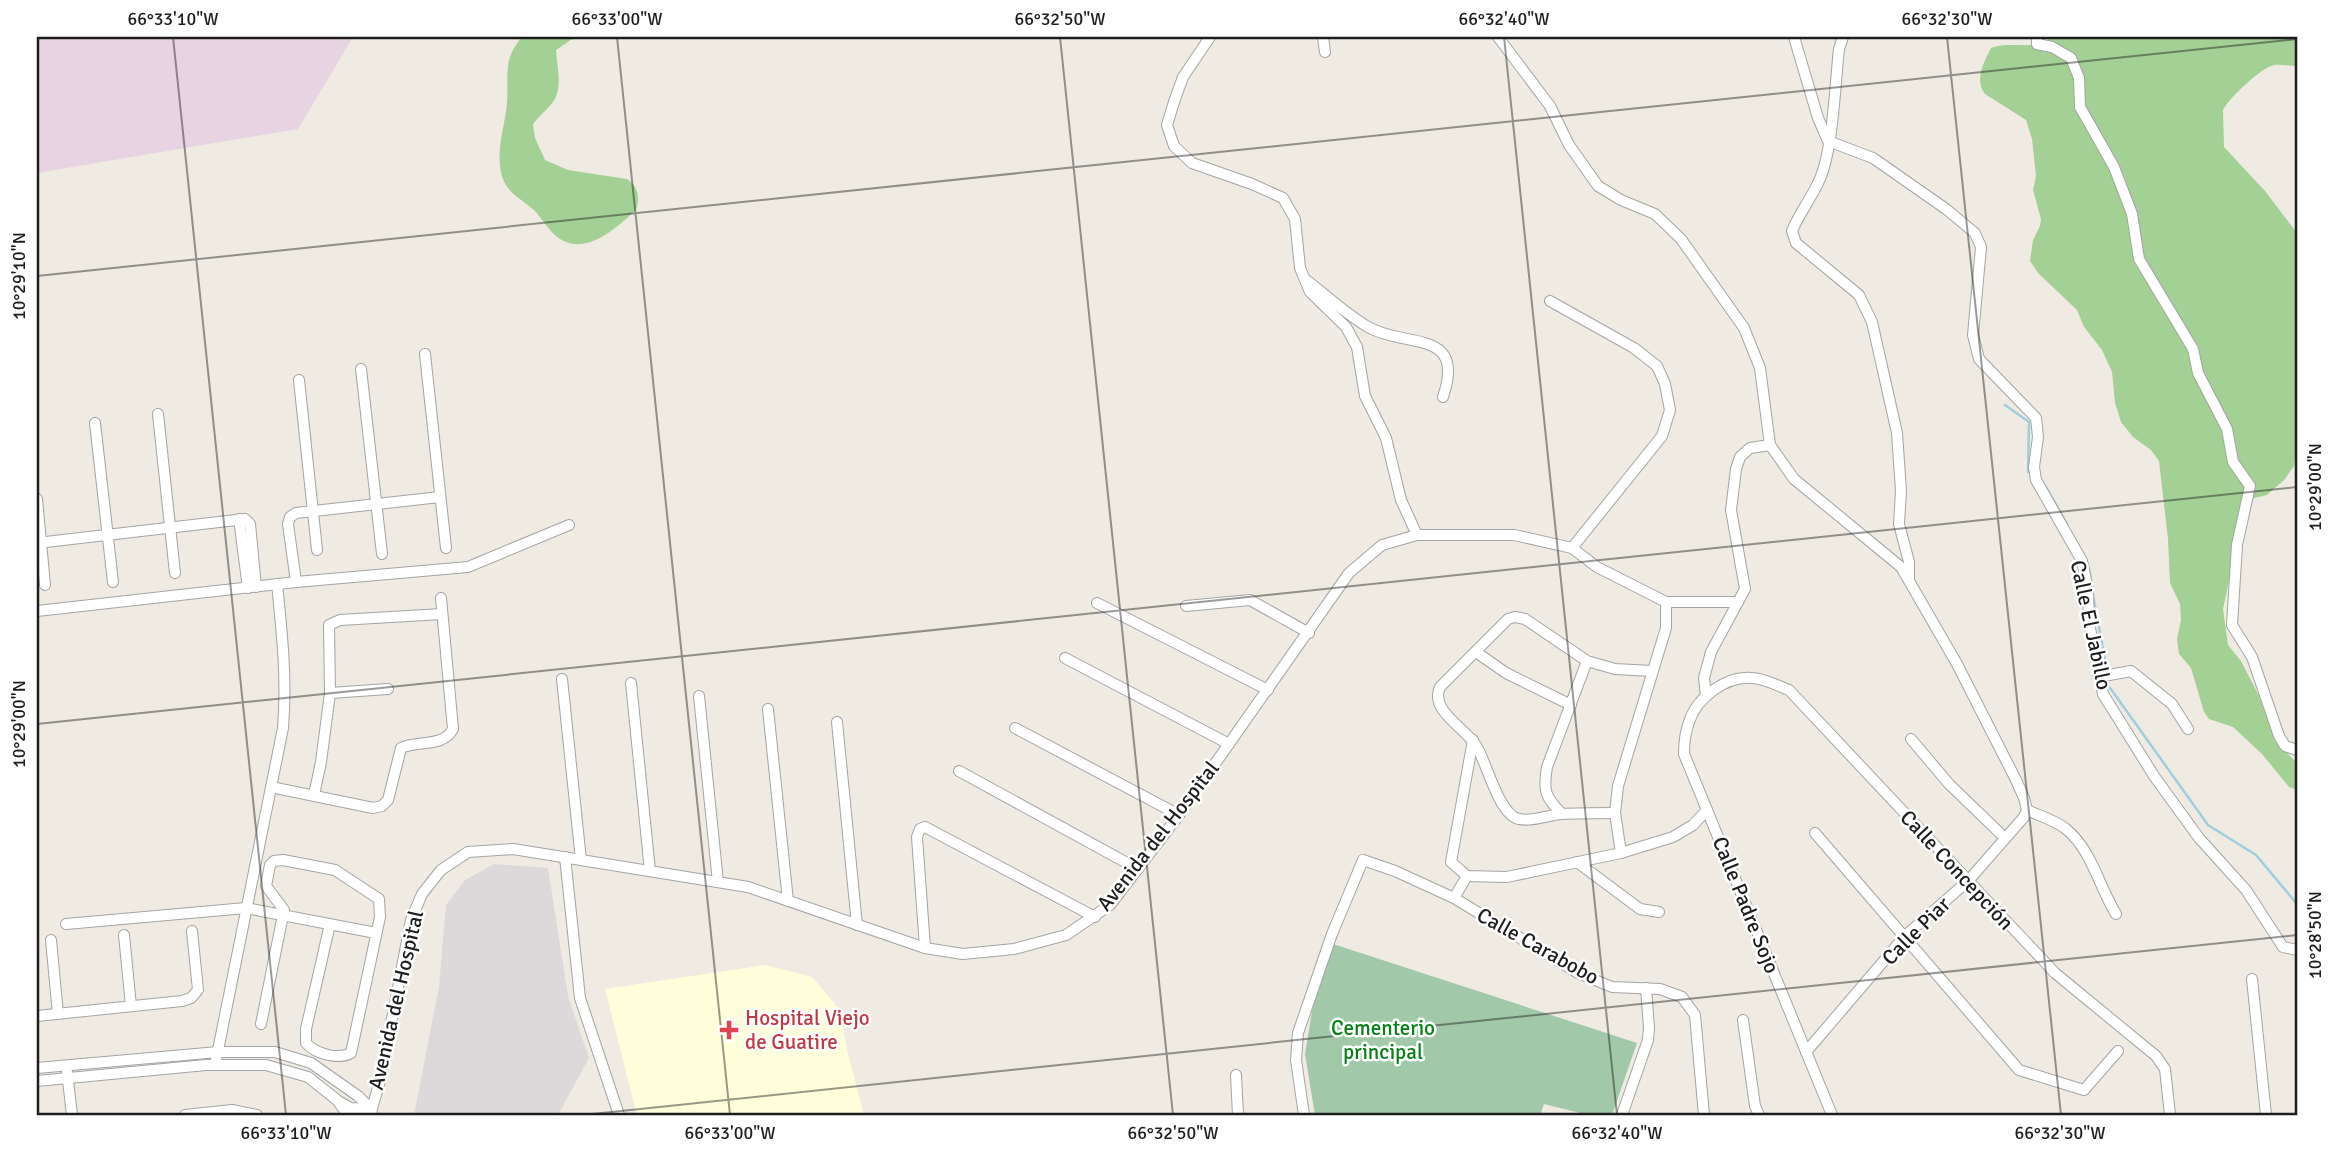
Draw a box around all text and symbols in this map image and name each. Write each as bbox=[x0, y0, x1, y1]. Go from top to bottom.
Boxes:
text: 66°33'10"W bbox=[128, 8, 218, 30]
text: 66°33'00"W bbox=[572, 8, 662, 30]
text: 66°32'50"W bbox=[1015, 8, 1105, 30]
text: 66°32'40"W bbox=[1459, 8, 1549, 30]
text: 66°32'30"W bbox=[1902, 8, 1992, 30]
text: 10°29'10"N bbox=[8, 232, 30, 320]
text: 10°29'00"N bbox=[2304, 443, 2326, 531]
street label: Calle El Jabillo bbox=[2065, 558, 2117, 692]
text: 10°29'00"N bbox=[8, 680, 30, 768]
street label: Avenida del Hospital bbox=[1091, 756, 1225, 916]
street label: Calle Concepción bbox=[1895, 805, 2019, 935]
street label: Calle Padre Sojo bbox=[1707, 833, 1785, 977]
street label: Calle Piar bbox=[1876, 891, 1956, 971]
text: 10°28'50"N bbox=[2304, 891, 2326, 979]
street label: Calle Carabobo bbox=[1472, 902, 1604, 990]
street label: Avenida del Hospital bbox=[363, 908, 429, 1092]
place label: Hospital Viejo de Guatire bbox=[745, 1005, 870, 1055]
park label: Cementerio principal bbox=[1331, 1015, 1435, 1065]
marker: Hospital Viejo de Guatire bbox=[719, 1020, 739, 1040]
text: 66°33'10"W bbox=[241, 1122, 331, 1144]
text: 66°33'00"W bbox=[685, 1122, 775, 1144]
text: 66°32'50"W bbox=[1128, 1122, 1218, 1144]
text: 66°32'40"W bbox=[1572, 1122, 1662, 1144]
text: 66°32'30"W bbox=[2015, 1122, 2105, 1144]

